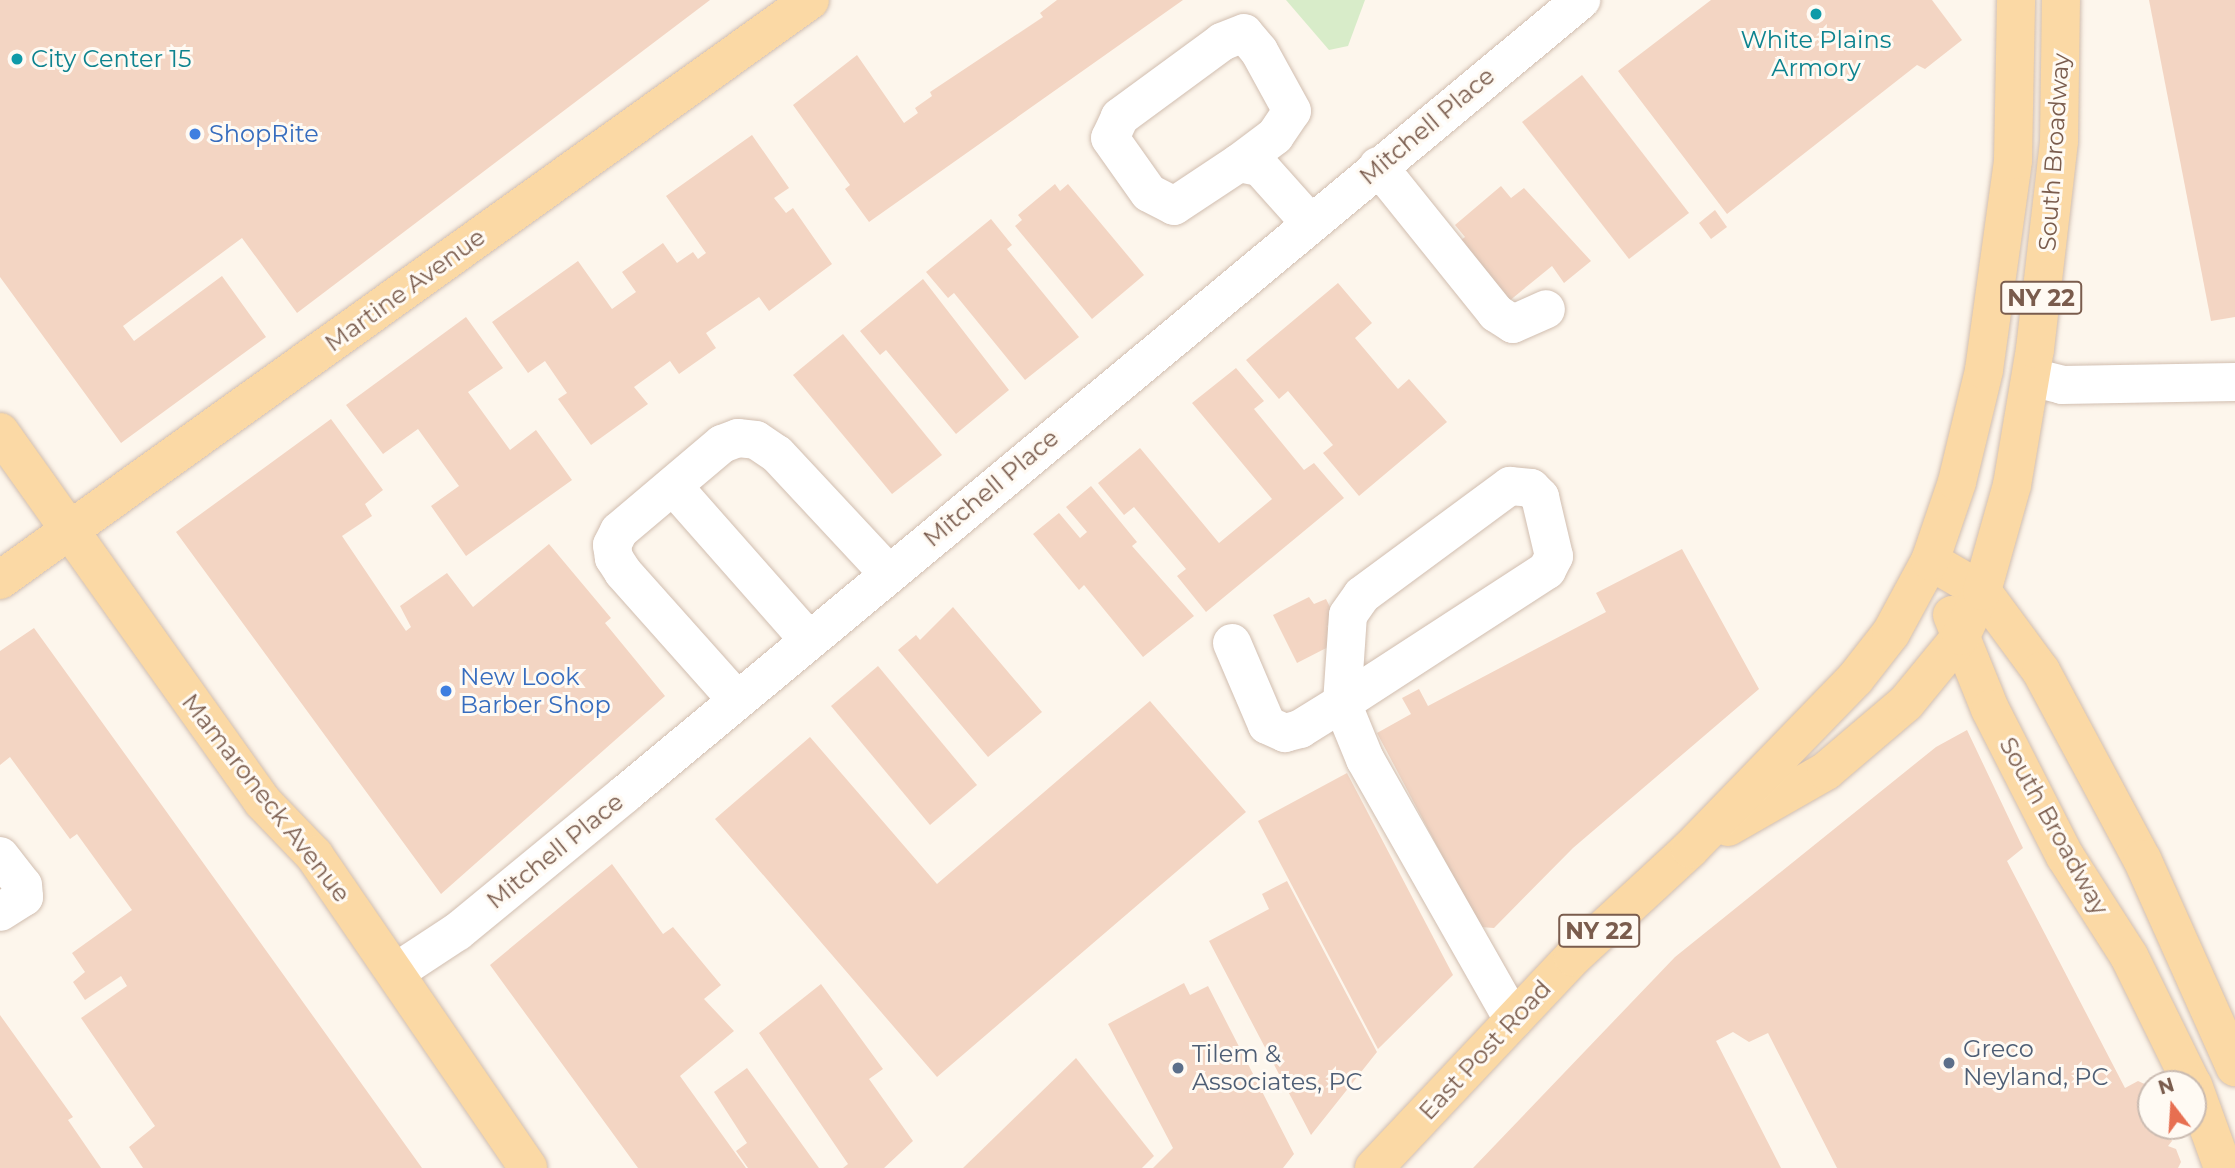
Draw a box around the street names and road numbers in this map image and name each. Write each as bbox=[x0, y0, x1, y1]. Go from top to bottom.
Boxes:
street label: South Broadway bbox=[2033, 52, 2075, 252]
street label: Mitchell Place bbox=[1354, 61, 1500, 191]
street label: Martine Avenue bbox=[319, 222, 491, 358]
road number: NY 22 bbox=[1999, 278, 2083, 318]
street label: Mitchell Place bbox=[918, 423, 1064, 553]
street label: Mamaroneck Avenue bbox=[176, 688, 356, 908]
street label: South Broadway bbox=[1993, 732, 2115, 920]
street label: Mitchell Place bbox=[481, 787, 629, 915]
road number: NY 22 bbox=[1557, 912, 1641, 950]
street label: East Post Road bbox=[1413, 974, 1557, 1126]

